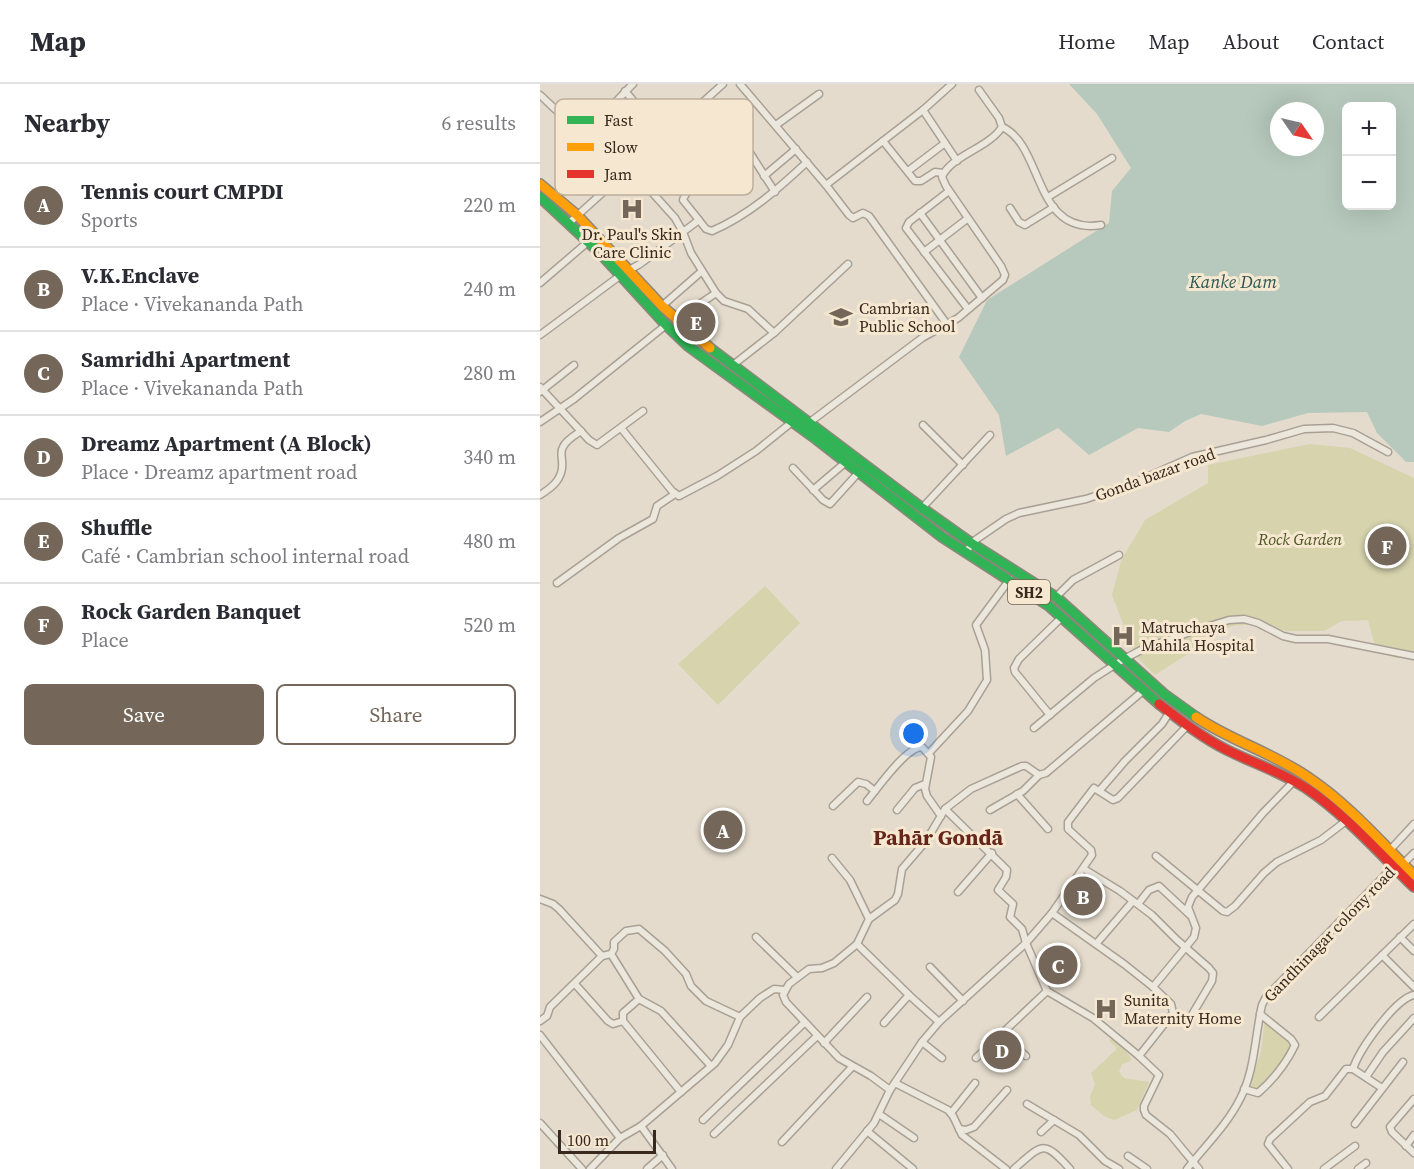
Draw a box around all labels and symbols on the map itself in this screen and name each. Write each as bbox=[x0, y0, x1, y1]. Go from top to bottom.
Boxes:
legend bbox=[555, 99, 753, 195]
north arrow bbox=[1270, 102, 1324, 156]
text: Fast bbox=[604, 109, 634, 131]
text: Slow bbox=[604, 136, 639, 158]
text: Jam bbox=[603, 163, 632, 185]
hospital icon: Dr. Paul's Skin Care Clinic bbox=[619, 196, 645, 222]
place label: Dr. Paul's Skin Care Clinic bbox=[582, 223, 683, 263]
water label: Kanke Dam bbox=[1188, 269, 1277, 294]
place label: Cambrian Public School bbox=[859, 297, 956, 337]
pin: E bbox=[676, 300, 716, 344]
school or university icon: Cambrian Public School bbox=[828, 304, 854, 330]
street label: Gonda bazar road bbox=[1092, 442, 1218, 506]
pin: F bbox=[1368, 524, 1406, 568]
park label: Rock Garden bbox=[1257, 528, 1342, 550]
road number: SH2 bbox=[1008, 580, 1050, 604]
place label: Matruchaya Mahila Hospital bbox=[1141, 616, 1254, 656]
hospital icon: Matruchaya Mahila Hospital bbox=[1110, 623, 1136, 649]
your location bbox=[899, 719, 928, 748]
pin: A bbox=[704, 808, 742, 852]
district label: Pahār Gondā bbox=[873, 822, 1003, 852]
street label: Gandhinagar colony road bbox=[1259, 862, 1399, 1006]
pin: B bbox=[1064, 874, 1102, 918]
pin: C bbox=[1038, 942, 1078, 988]
place label: Sunita Maternity Home bbox=[1124, 989, 1242, 1029]
hospital icon: Sunita Maternity Home bbox=[1093, 996, 1119, 1022]
pin: D bbox=[982, 1028, 1022, 1072]
scale bar bbox=[558, 1127, 656, 1154]

